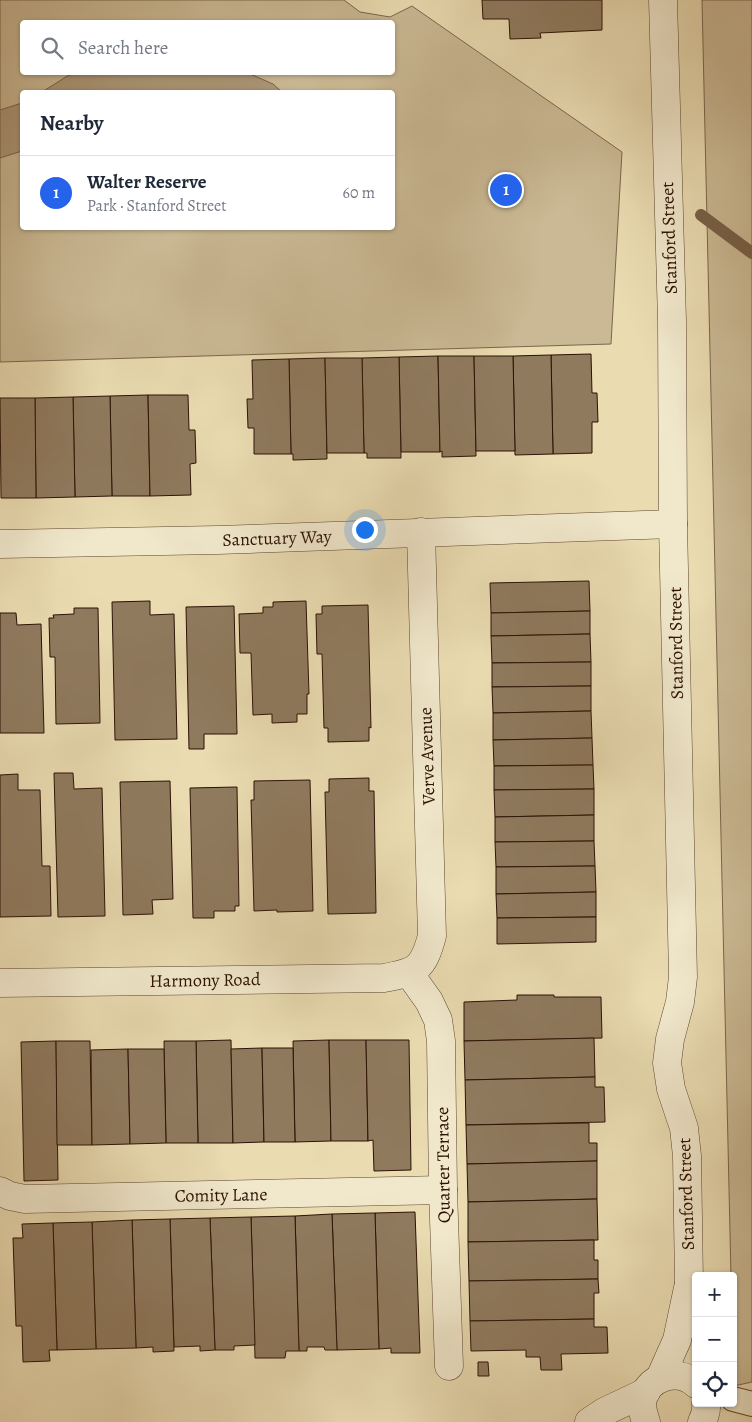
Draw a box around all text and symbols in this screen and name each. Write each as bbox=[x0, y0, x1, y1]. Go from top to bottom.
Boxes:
search box bbox=[20, 20, 395, 75]
icon: search bbox=[38, 34, 66, 62]
text: Search here bbox=[78, 35, 168, 61]
text: Nearby bbox=[40, 109, 103, 137]
text: Walter Reserve bbox=[87, 169, 207, 195]
pin: 1 bbox=[490, 171, 522, 209]
street label: Stanford Street bbox=[655, 181, 683, 295]
text: 1 bbox=[53, 182, 59, 204]
text: 60 m bbox=[343, 182, 375, 204]
text: Park · Stanford Street bbox=[87, 195, 227, 217]
your location bbox=[352, 517, 378, 543]
street label: Sanctuary Way bbox=[222, 524, 333, 552]
street label: Stanford Street bbox=[663, 586, 689, 699]
street label: Verve Avenue bbox=[413, 707, 441, 806]
street label: Harmony Road bbox=[149, 967, 261, 993]
street label: Quarter Terrace bbox=[430, 1107, 456, 1223]
street label: Stanford Street bbox=[672, 1137, 700, 1251]
street label: Comity Lane bbox=[174, 1182, 268, 1208]
map controls bbox=[692, 1272, 737, 1407]
button: + bbox=[692, 1272, 737, 1317]
button: − bbox=[692, 1317, 737, 1362]
button: locate bbox=[692, 1362, 737, 1407]

